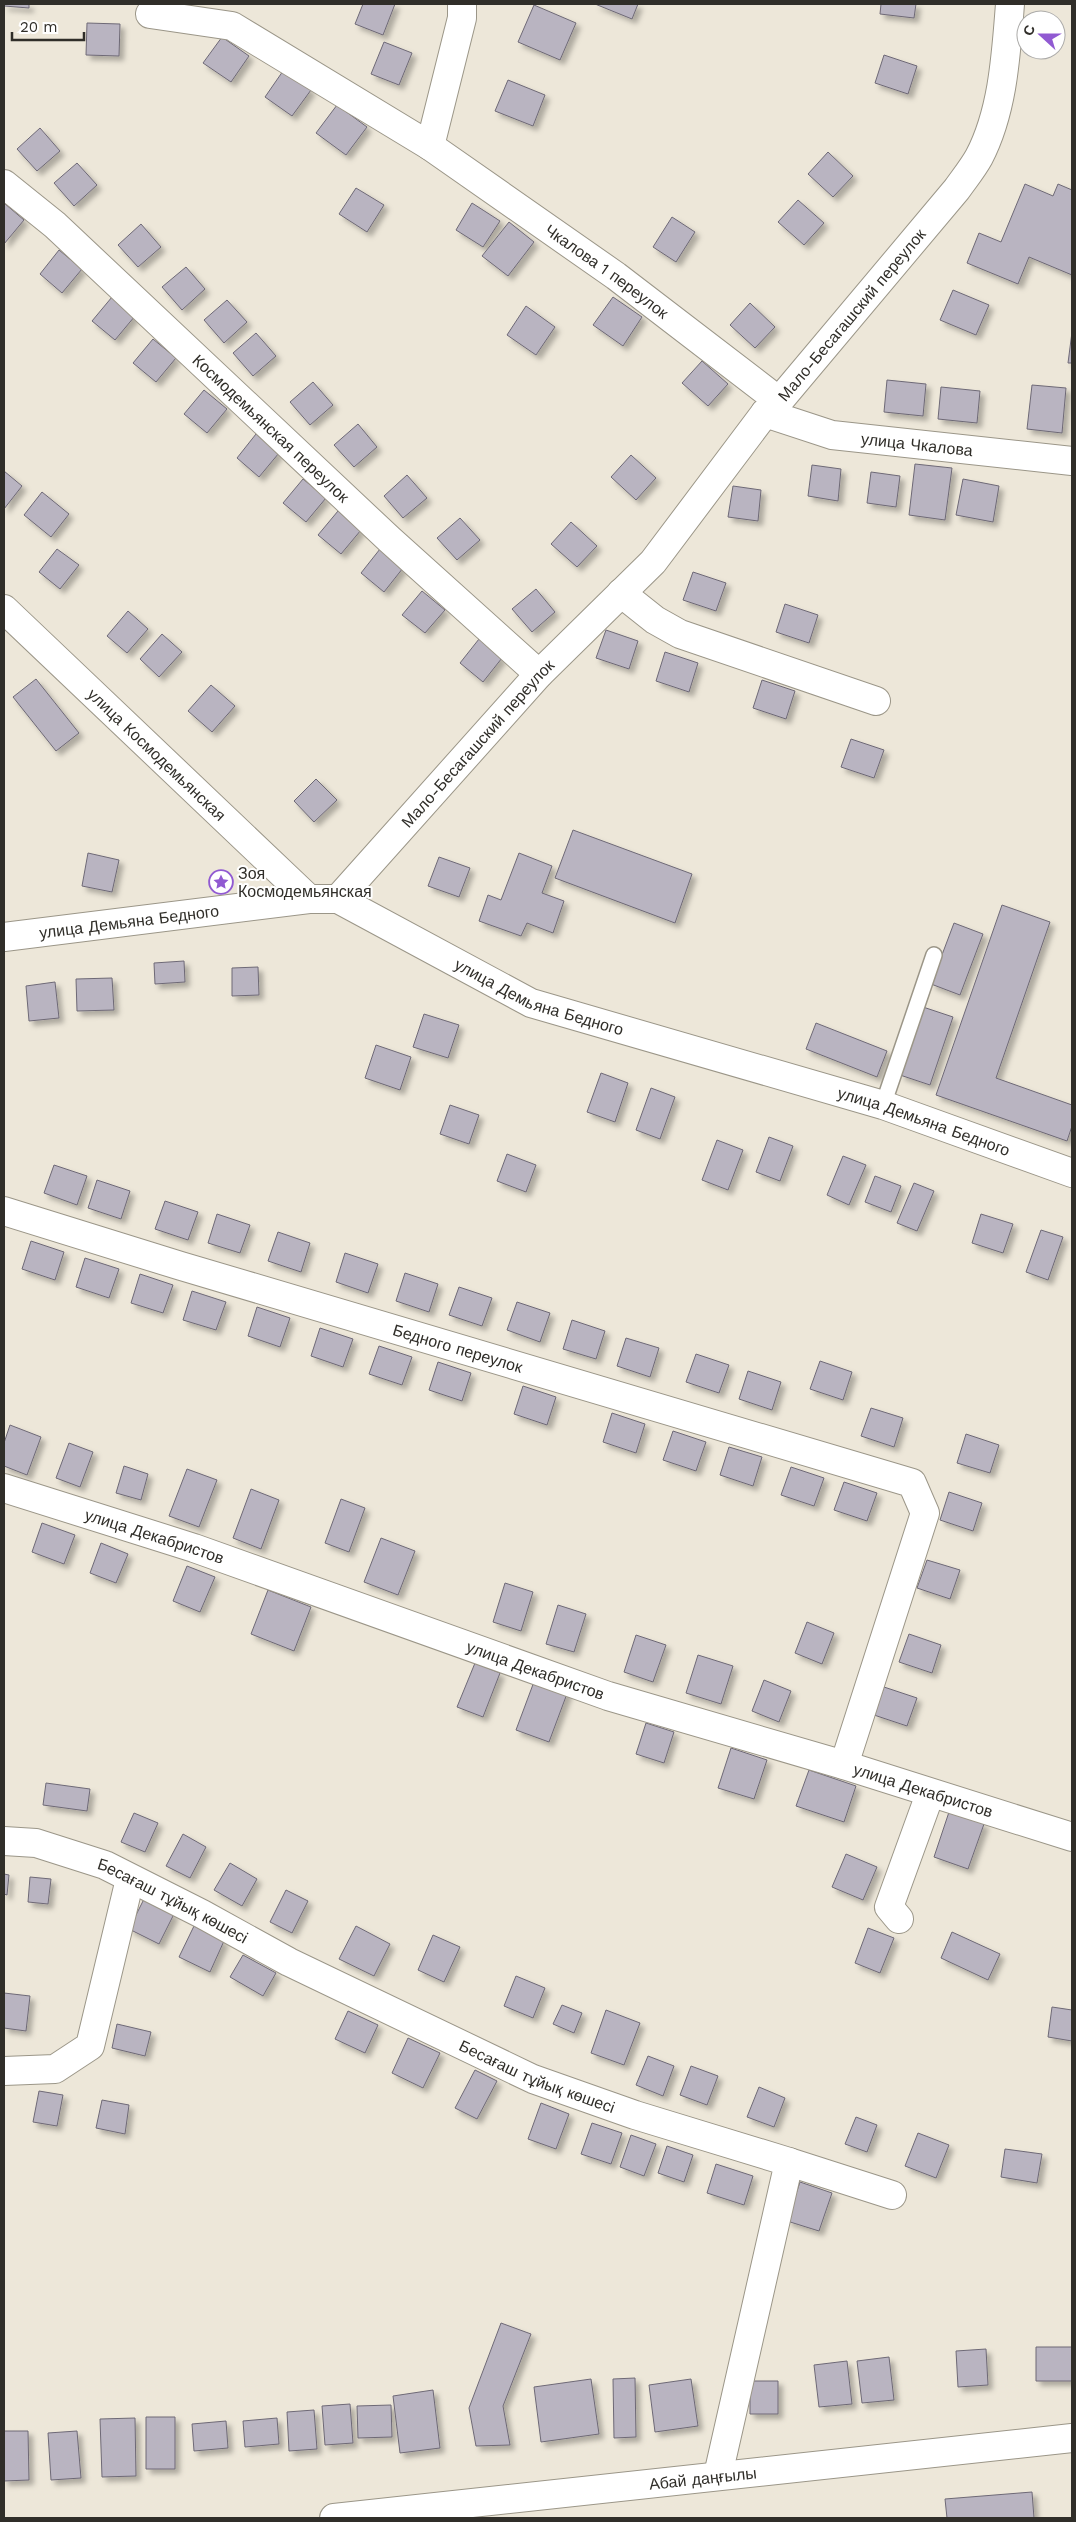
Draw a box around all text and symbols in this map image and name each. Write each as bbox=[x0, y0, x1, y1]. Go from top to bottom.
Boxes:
scale bar bbox=[12, 10, 85, 42]
north arrow bbox=[1016, 10, 1066, 60]
text: 20 m bbox=[20, 18, 58, 36]
text: С bbox=[1020, 23, 1038, 38]
street label: Чкалова 1 переулок bbox=[542, 220, 673, 323]
street label: Мало-Бесагашский переулок bbox=[774, 224, 930, 405]
street label: Космодемьянская переулок bbox=[189, 350, 354, 507]
street label: улица Чкалова bbox=[860, 429, 974, 460]
street label: Мало-Бесагашский переулок bbox=[397, 655, 558, 831]
street label: улица Космодемьянская bbox=[84, 684, 230, 824]
place label: Зоя Космодемьянская bbox=[238, 864, 372, 901]
place icon: Зоя Космодемьянская bbox=[208, 869, 234, 895]
street label: улица Демьяна Бедного bbox=[38, 901, 220, 942]
street label: улица Демьяна Бедного bbox=[452, 954, 626, 1039]
street label: улица Демьяна Бедного bbox=[836, 1083, 1013, 1159]
street label: Бедного переулок bbox=[391, 1320, 526, 1377]
street label: улица Декабристов bbox=[83, 1505, 227, 1567]
street label: улица Декабристов bbox=[464, 1637, 607, 1703]
street label: улица Декабристов bbox=[851, 1759, 995, 1821]
street label: Бесағаш тұйық көшесі bbox=[96, 1854, 251, 1947]
street label: Бесағаш тұйық көшесі bbox=[456, 2036, 618, 2117]
street label: Абай даңғылы bbox=[648, 2463, 758, 2493]

